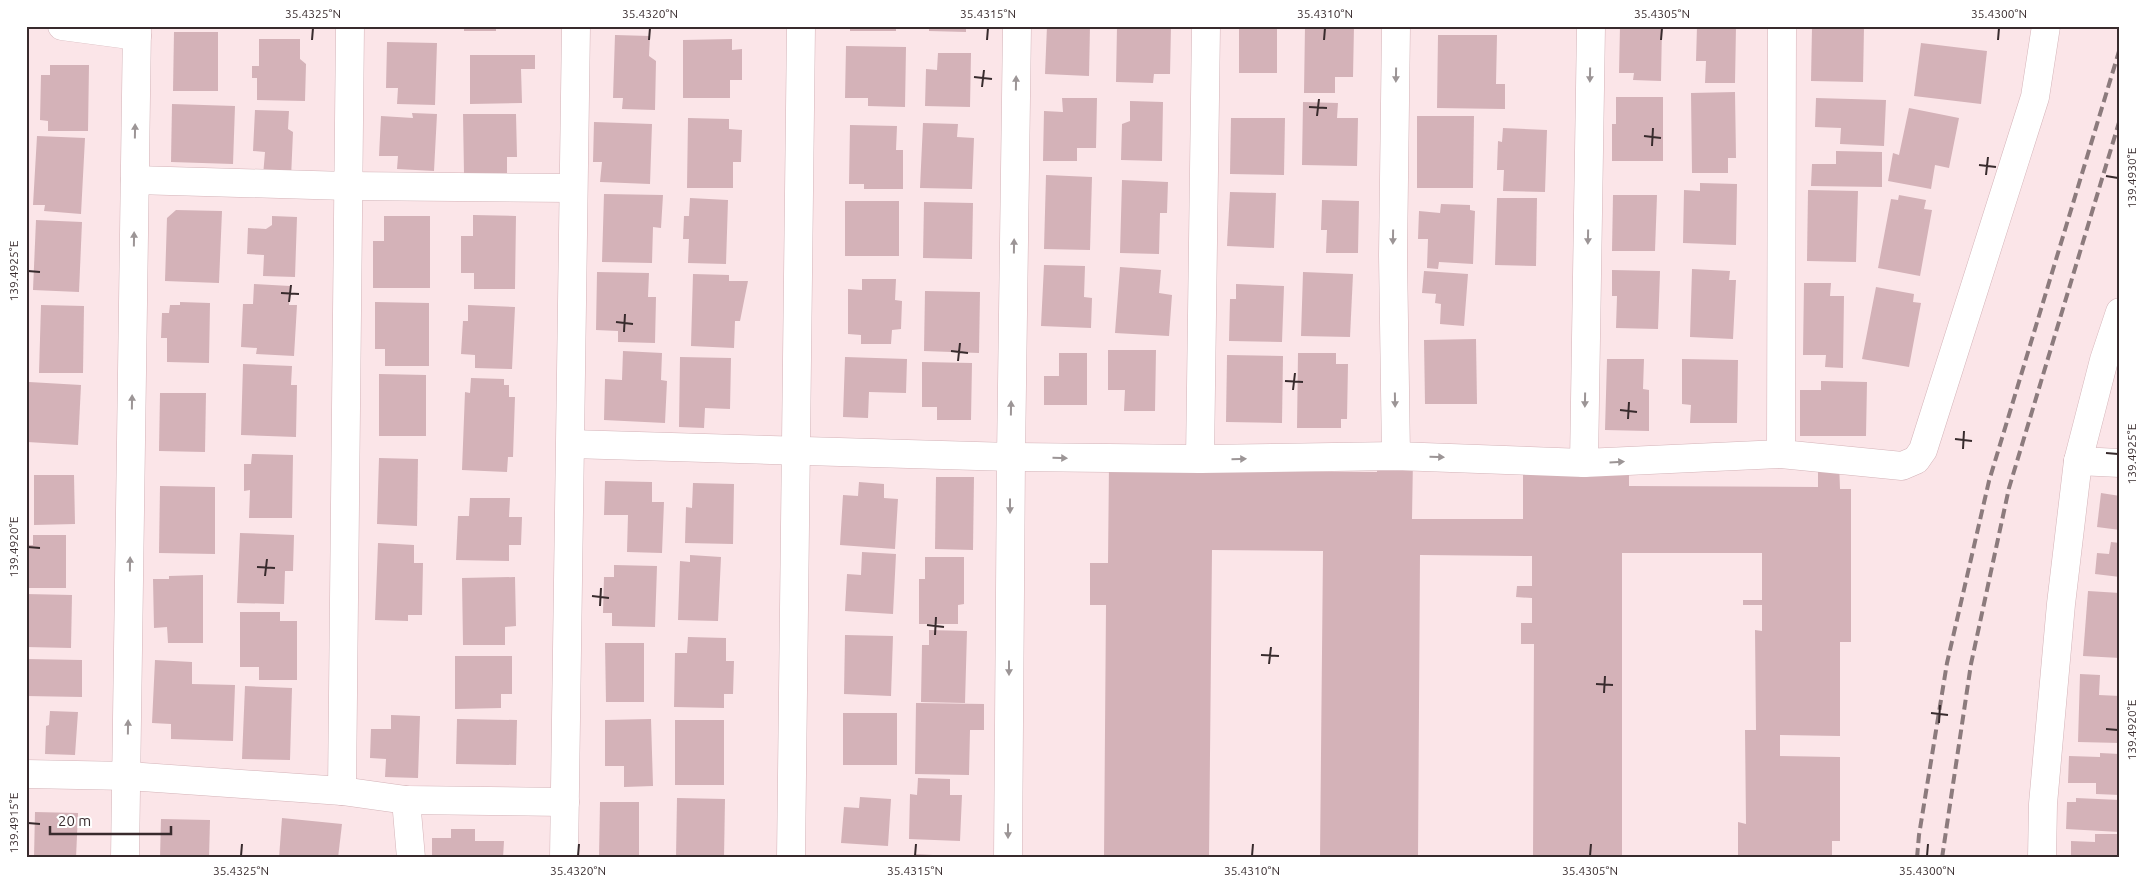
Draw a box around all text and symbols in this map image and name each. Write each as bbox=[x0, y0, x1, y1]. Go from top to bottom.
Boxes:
text: 35.4325°N bbox=[285, 7, 341, 20]
text: 35.4320°N bbox=[622, 7, 678, 20]
text: 35.4315°N bbox=[960, 7, 1016, 20]
text: 35.4310°N bbox=[1297, 7, 1353, 20]
text: 35.4305°N bbox=[1634, 7, 1690, 20]
text: 35.4300°N bbox=[1971, 7, 2027, 20]
one-way arrow bbox=[1391, 67, 1399, 83]
one-way arrow bbox=[1586, 67, 1594, 83]
one-way arrow bbox=[1012, 75, 1020, 91]
one-way arrow bbox=[132, 123, 140, 139]
text: 139.4930°E bbox=[2125, 147, 2138, 208]
one-way arrow bbox=[1389, 230, 1397, 246]
one-way arrow bbox=[1583, 230, 1591, 246]
one-way arrow bbox=[130, 231, 138, 247]
one-way arrow bbox=[1010, 238, 1018, 254]
text: 139.4925°E bbox=[7, 240, 20, 301]
one-way arrow bbox=[1391, 392, 1399, 408]
one-way arrow bbox=[1581, 392, 1589, 408]
one-way arrow bbox=[128, 394, 136, 410]
one-way arrow bbox=[1008, 400, 1016, 416]
text: 139.4925°E bbox=[2125, 423, 2138, 484]
one-way arrow bbox=[1052, 454, 1068, 462]
one-way arrow bbox=[1232, 454, 1248, 462]
one-way arrow bbox=[1429, 454, 1445, 462]
one-way arrow bbox=[1609, 457, 1625, 465]
one-way arrow bbox=[1006, 498, 1014, 514]
text: 139.4920°E bbox=[7, 516, 20, 577]
one-way arrow bbox=[126, 556, 134, 572]
one-way arrow bbox=[1005, 661, 1013, 677]
text: 139.4920°E bbox=[2125, 699, 2138, 760]
one-way arrow bbox=[124, 719, 132, 735]
text: 139.4915°E bbox=[7, 792, 20, 853]
scale bar bbox=[50, 804, 171, 836]
text: 20 m bbox=[58, 812, 91, 829]
one-way arrow bbox=[1004, 823, 1012, 839]
text: 35.4325°N bbox=[213, 864, 269, 877]
text: 35.4320°N bbox=[550, 864, 606, 877]
text: 35.4315°N bbox=[887, 864, 943, 877]
text: 35.4310°N bbox=[1224, 864, 1280, 877]
text: 35.4305°N bbox=[1562, 864, 1618, 877]
text: 35.4300°N bbox=[1899, 864, 1955, 877]

